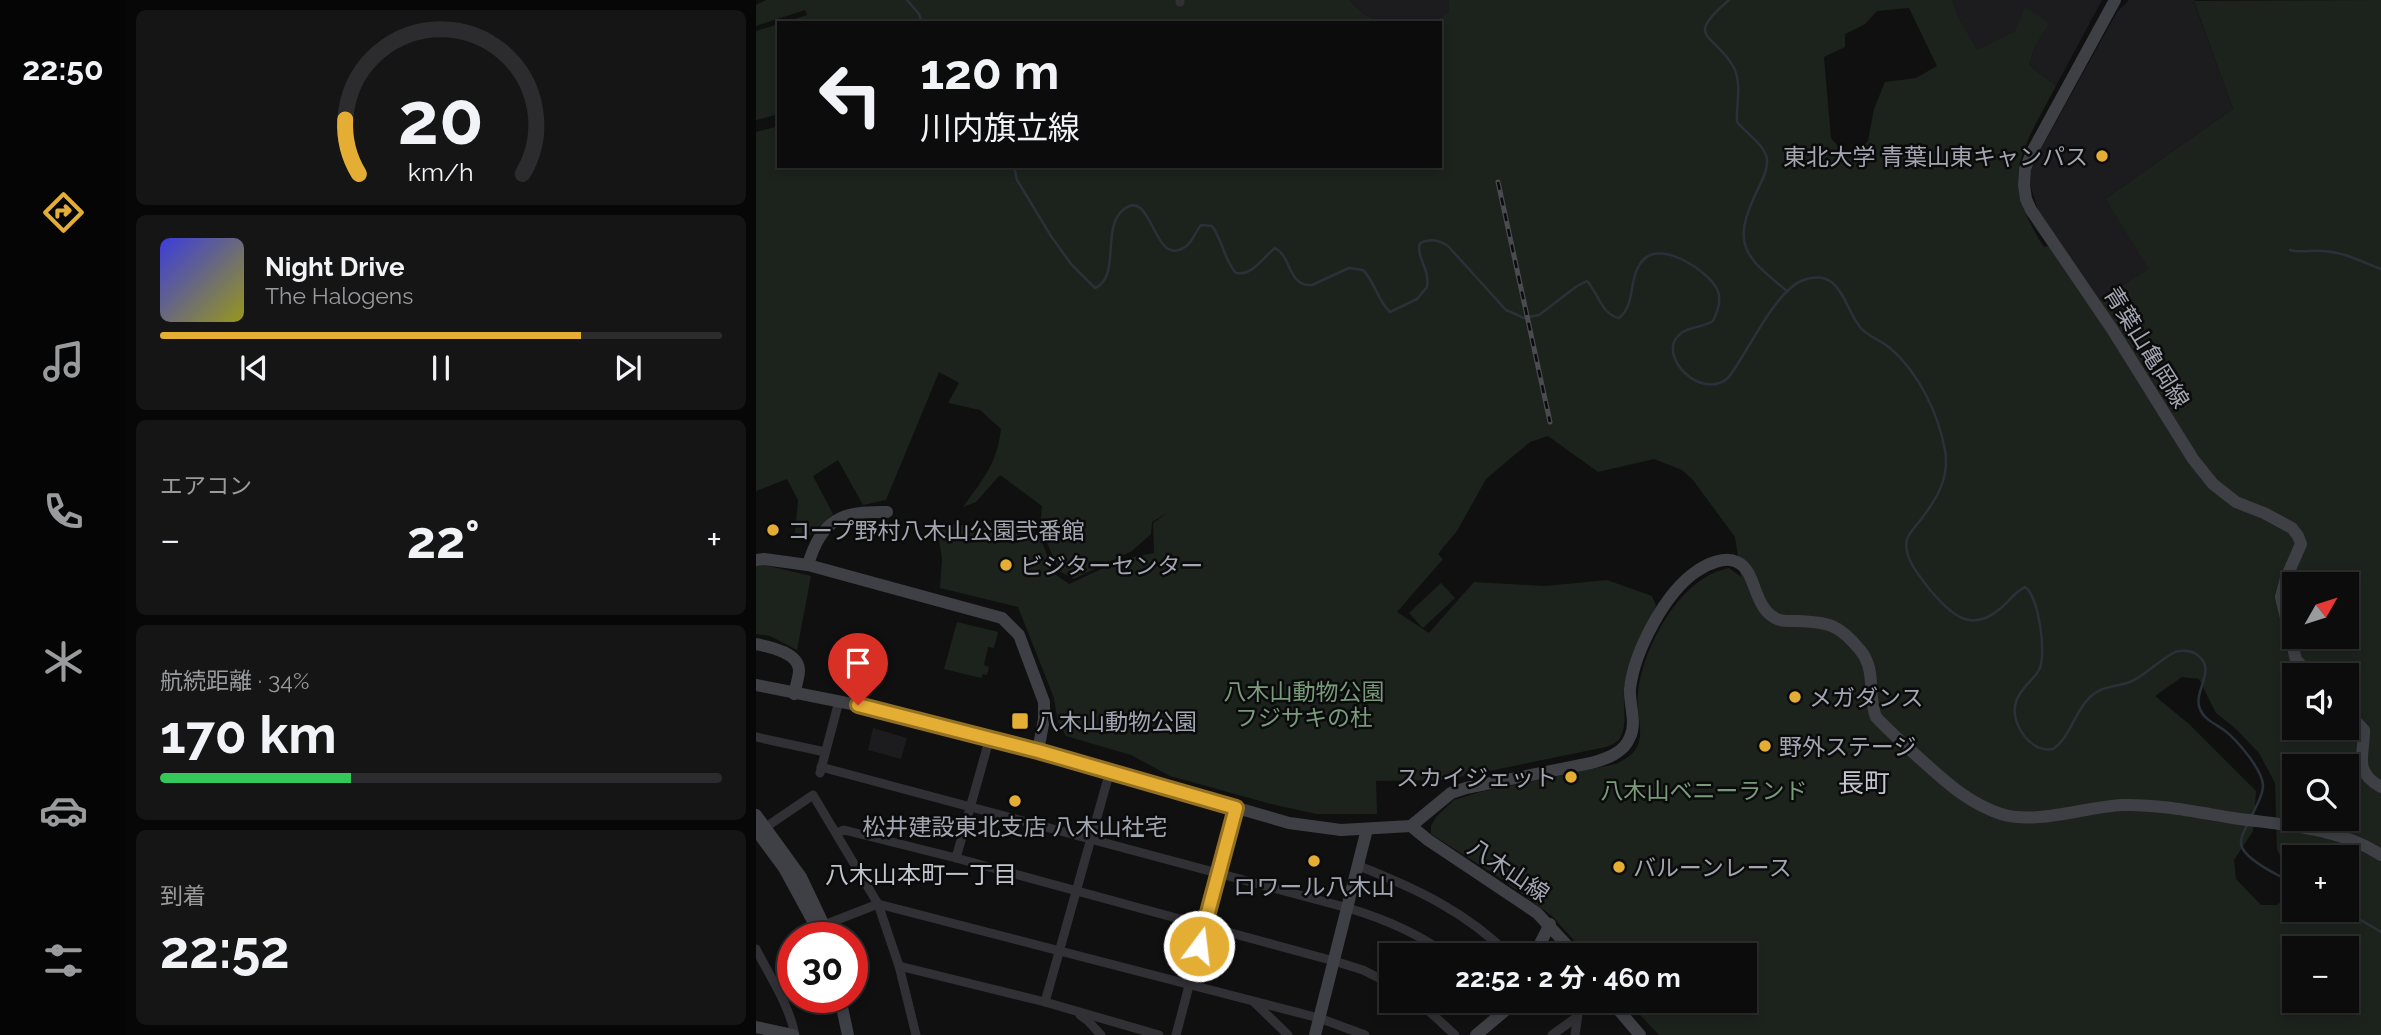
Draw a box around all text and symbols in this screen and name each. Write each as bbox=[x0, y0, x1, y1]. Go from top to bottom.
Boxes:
text: 120 m bbox=[920, 43, 1059, 100]
icon: left bbox=[805, 49, 896, 140]
text: 22:50 bbox=[22, 50, 104, 87]
text: 20 bbox=[398, 76, 484, 161]
text: 川内旗立線 bbox=[920, 109, 1080, 146]
place label: 東北大学 青葉山東キャンパス bbox=[1783, 143, 2088, 170]
marker: 東北大学 青葉山東キャンパス bbox=[2094, 148, 2110, 164]
text: km/h bbox=[408, 156, 474, 186]
icon: directions bbox=[39, 188, 88, 237]
text: Night Drive bbox=[265, 252, 404, 282]
street label: 青葉山亀岡線 bbox=[2099, 281, 2195, 413]
text: The Halogens bbox=[265, 282, 413, 309]
icon: music bbox=[39, 337, 88, 386]
icon: previous bbox=[235, 349, 273, 387]
icon: pause bbox=[422, 349, 460, 387]
icon: next bbox=[609, 349, 647, 387]
text: エアコン bbox=[160, 472, 252, 499]
icon: phone bbox=[39, 487, 88, 536]
text: 22° bbox=[407, 509, 480, 570]
text: − bbox=[160, 517, 180, 562]
text: + bbox=[706, 517, 722, 562]
place label: コープ野村八木山公園弐番館 bbox=[787, 517, 1085, 544]
marker: コープ野村八木山公園弐番館 bbox=[765, 522, 781, 538]
place label: ビジターセンター bbox=[1020, 552, 1204, 579]
marker: ビジターセンター bbox=[998, 557, 1014, 573]
north arrow bbox=[2282, 572, 2359, 649]
map controls bbox=[2282, 572, 2359, 1013]
pin bbox=[828, 633, 888, 705]
icon: climate bbox=[39, 637, 88, 686]
icon: arrive bbox=[839, 644, 877, 682]
button: sound bbox=[2282, 663, 2359, 740]
text: 航続距離 · 34% bbox=[160, 667, 309, 694]
park label: 八木山動物公園 フジサキの杜 bbox=[1224, 678, 1385, 731]
place label: メガダンス bbox=[1809, 684, 1924, 711]
marker: メガダンス bbox=[1787, 689, 1803, 705]
text: 170 km bbox=[160, 704, 337, 765]
place label: 八木山動物公園 bbox=[1036, 708, 1197, 735]
marker: 八木山動物公園 bbox=[1010, 711, 1030, 731]
place label: 野外ステージ bbox=[1779, 733, 1917, 760]
marker: 野外ステージ bbox=[1757, 738, 1773, 754]
button: search bbox=[2282, 754, 2359, 831]
place label: スカイジェット bbox=[1396, 764, 1557, 791]
district label: 長町 bbox=[1838, 768, 1890, 798]
marker: スカイジェット bbox=[1563, 769, 1579, 785]
park label: 八木山ベニーランド bbox=[1601, 777, 1808, 804]
icon: car bbox=[39, 786, 88, 835]
marker: 松井建設東北支店 八木山社宅 bbox=[1007, 793, 1023, 809]
place label: 松井建設東北支店 八木山社宅 bbox=[863, 813, 1167, 840]
street label: 八木山線 bbox=[1463, 833, 1555, 907]
button: + bbox=[2282, 845, 2359, 922]
marker: ロワール八木山 bbox=[1306, 853, 1322, 869]
place label: バルーンレース bbox=[1633, 854, 1792, 881]
marker: バルーンレース bbox=[1611, 859, 1627, 875]
district label: 八木山本町一丁目 bbox=[825, 860, 1017, 889]
place label: ロワール八木山 bbox=[1234, 873, 1395, 900]
text: 到着 bbox=[160, 882, 206, 909]
position arrow bbox=[1162, 909, 1236, 983]
text: 22:52 bbox=[160, 919, 290, 980]
speed limit sign: 30 bbox=[777, 922, 868, 1013]
icon: filters bbox=[39, 936, 88, 985]
button: − bbox=[2282, 936, 2359, 1013]
text: 22:52 · 2 分 · 460 m bbox=[1455, 963, 1681, 993]

